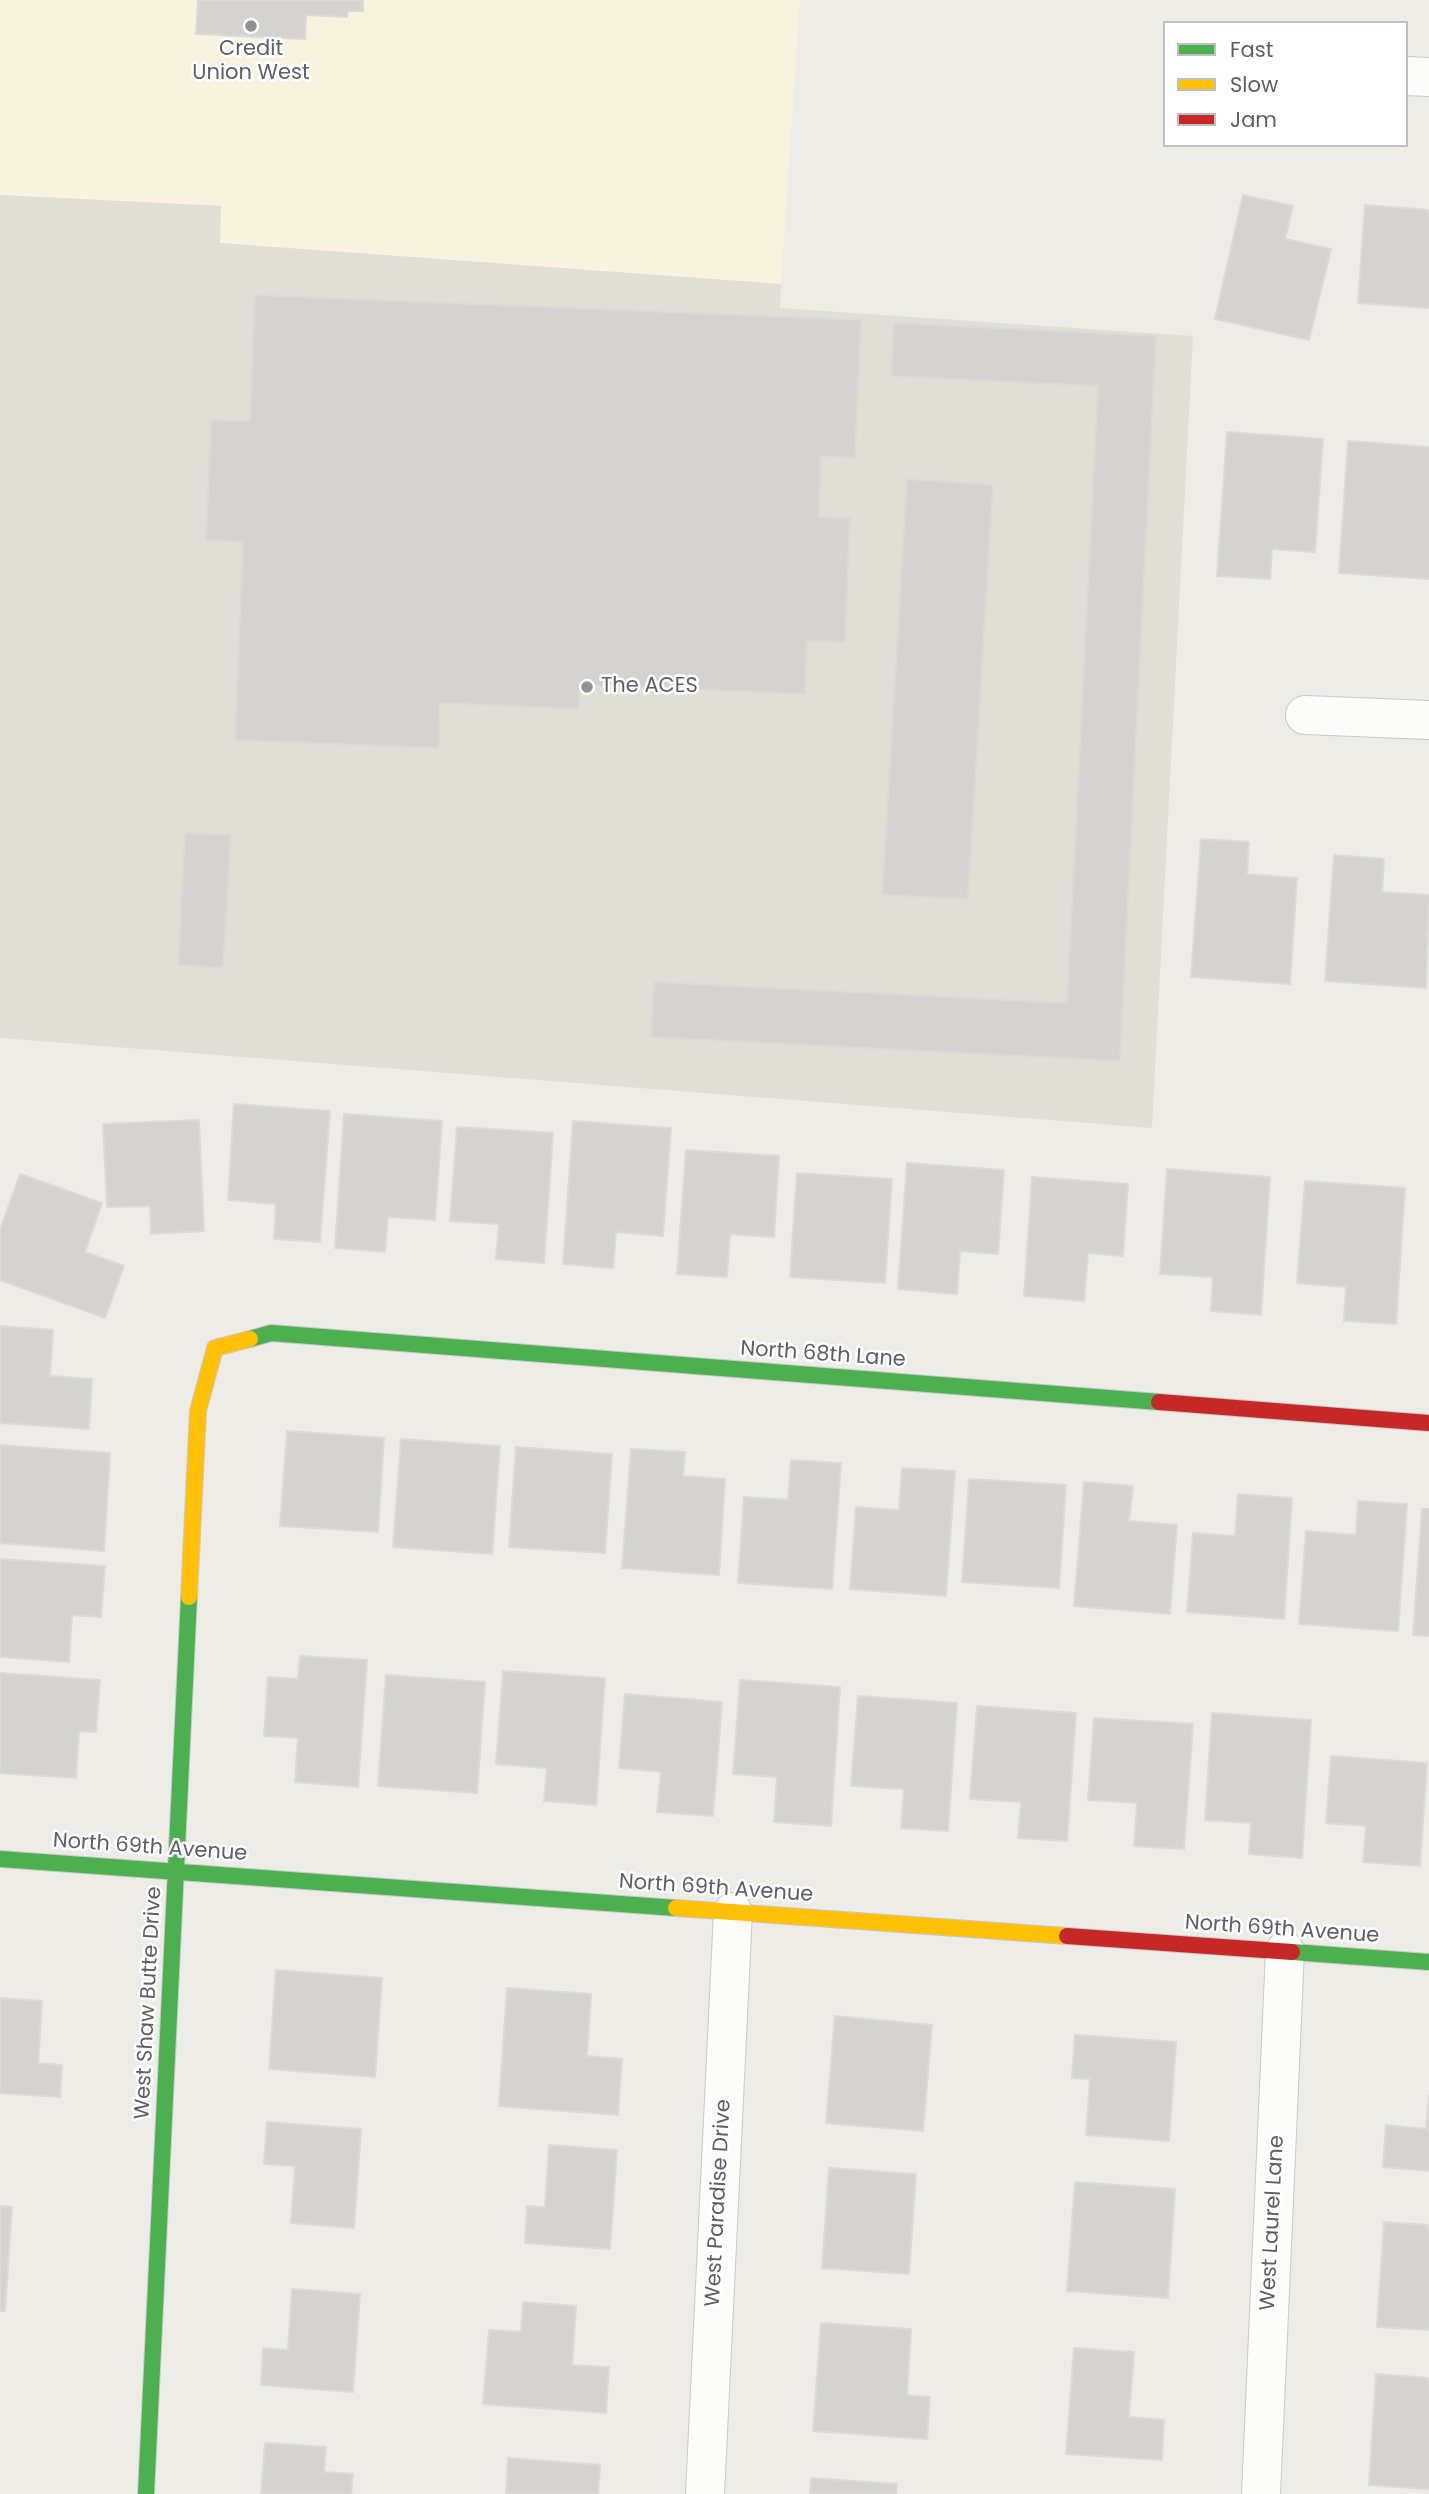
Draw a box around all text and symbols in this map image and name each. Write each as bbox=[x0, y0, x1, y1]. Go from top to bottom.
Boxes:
marker: Credit Union West bbox=[243, 18, 259, 34]
legend bbox=[1163, 21, 1408, 147]
text: Fast bbox=[1230, 35, 1273, 64]
place label: Credit Union West bbox=[192, 37, 310, 87]
text: Slow bbox=[1230, 70, 1278, 99]
text: Jam bbox=[1230, 105, 1277, 134]
place label: The ACES bbox=[601, 674, 698, 700]
marker: The ACES bbox=[579, 679, 595, 695]
street label: North 68th Lane bbox=[739, 1337, 907, 1373]
street label: North 69th Avenue bbox=[52, 1829, 248, 1867]
street label: North 69th Avenue bbox=[618, 1870, 814, 1908]
street label: West Shaw Butte Drive bbox=[130, 1886, 168, 2120]
street label: North 69th Avenue bbox=[1184, 1911, 1380, 1949]
street label: West Paradise Drive bbox=[701, 2099, 737, 2307]
street label: West Laurel Lane bbox=[1256, 2135, 1290, 2311]

